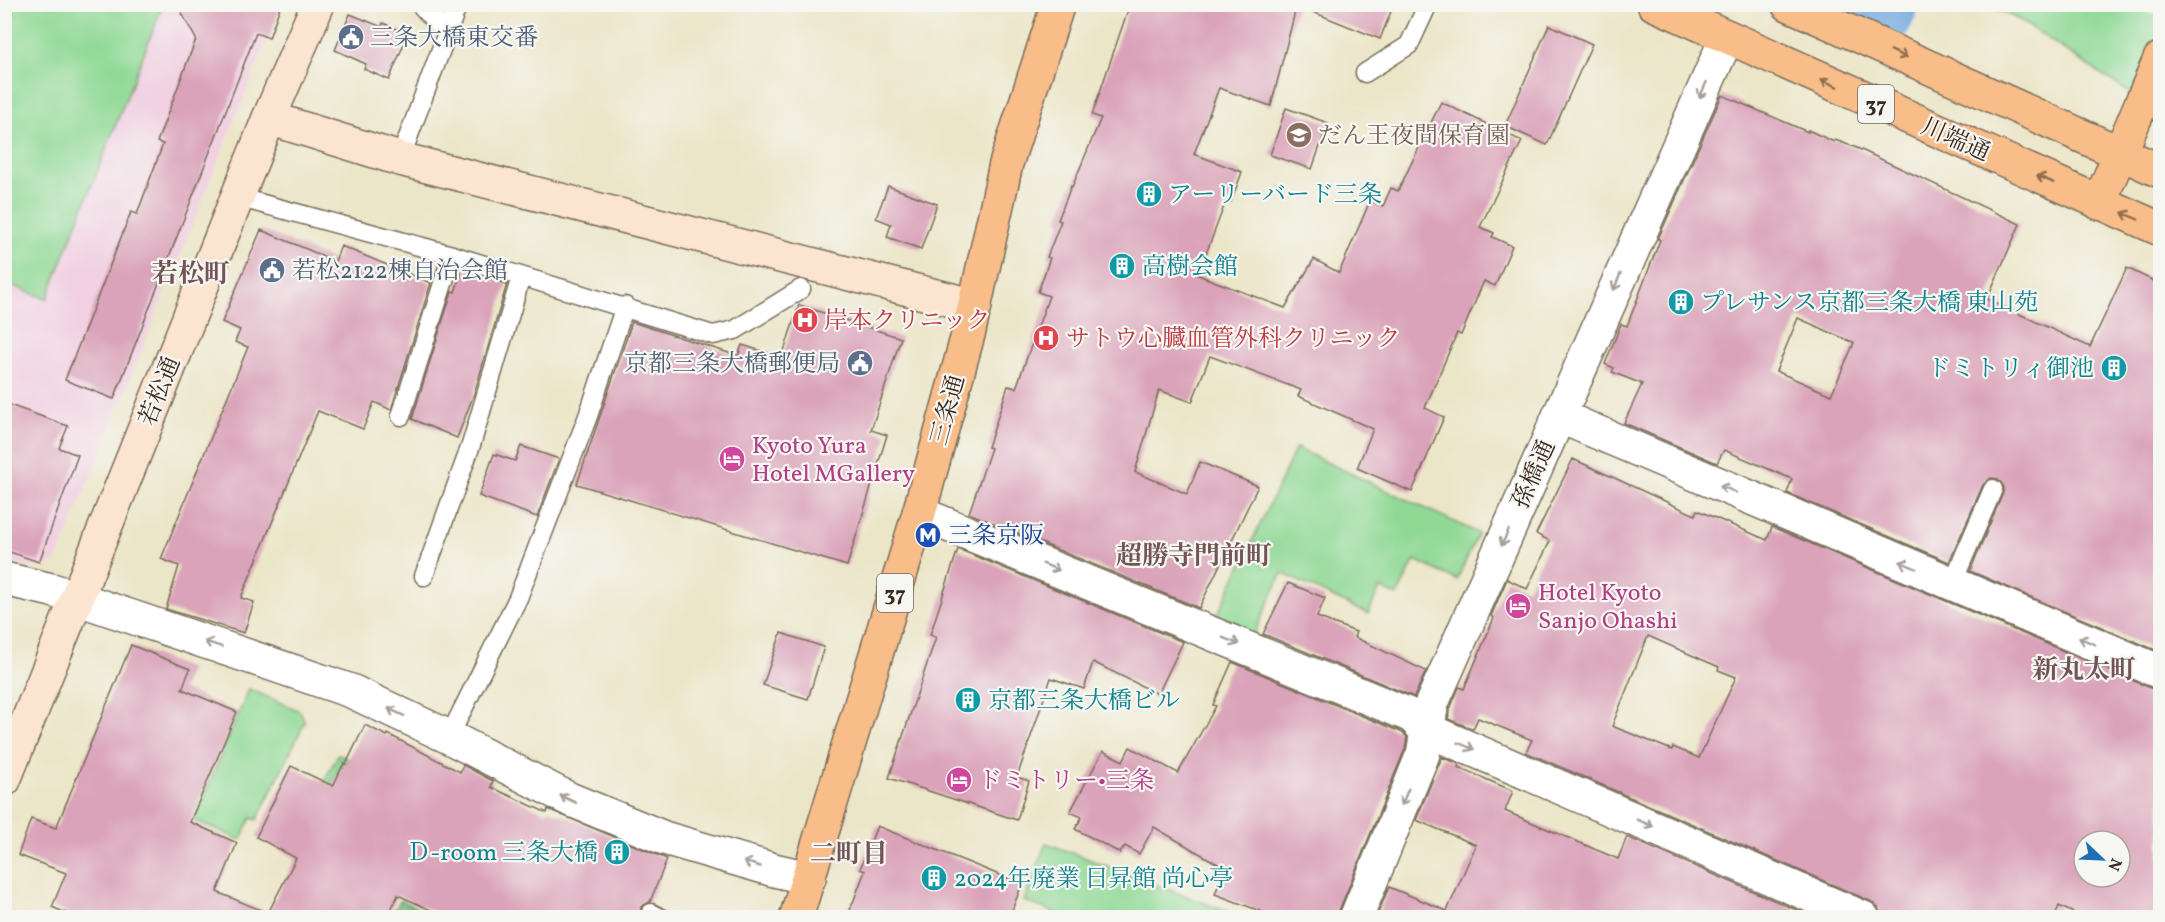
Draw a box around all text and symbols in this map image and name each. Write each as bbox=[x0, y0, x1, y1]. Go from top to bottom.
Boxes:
public building icon: 三条大橋東交番 bbox=[336, 22, 366, 52]
place label: 三条大橋東交番 bbox=[370, 22, 538, 56]
one-way arrow bbox=[1890, 49, 1908, 61]
one-way arrow bbox=[1820, 76, 1838, 87]
one-way arrow bbox=[1696, 81, 1707, 99]
road number: 37 bbox=[1858, 85, 1894, 123]
street label: 川端通 bbox=[1915, 111, 1995, 171]
school or university icon: だん王夜間保育園 bbox=[1284, 120, 1314, 150]
place label: だん王夜間保育園 bbox=[1318, 120, 1510, 154]
one-way arrow bbox=[2037, 173, 2055, 185]
building icon: アーリーバード三条 bbox=[1134, 179, 1164, 209]
place label: アーリーバード三条 bbox=[1168, 179, 1382, 213]
one-way arrow bbox=[2121, 210, 2139, 221]
building icon: 高樹会館 bbox=[1107, 251, 1137, 281]
place label: 高樹会館 bbox=[1142, 251, 1238, 285]
public building icon: 若松2122棟自治会館 bbox=[257, 255, 287, 285]
place label: 若松2122棟自治会館 bbox=[292, 255, 508, 289]
district label: 若松町 bbox=[152, 257, 230, 293]
one-way arrow bbox=[1611, 273, 1622, 291]
building icon: プレサンス京都三条大橋 東山苑 bbox=[1666, 287, 1696, 317]
place label: プレサンス京都三条大橋 東山苑 bbox=[1700, 287, 2038, 321]
hospital icon: 岸本クリニック bbox=[790, 305, 820, 335]
place label: 岸本クリニック bbox=[824, 305, 991, 339]
hospital icon: サトウ心臓血管外科クリニック bbox=[1031, 323, 1061, 353]
place label: サトウ心臓血管外科クリニック bbox=[1066, 323, 1401, 357]
place label: 京都三条大橋郵便局 bbox=[624, 348, 840, 382]
public building icon: 京都三条大橋郵便局 bbox=[845, 348, 875, 378]
street label: 若松通 bbox=[132, 352, 190, 431]
place label: ドミトリィ御池 bbox=[1927, 353, 2094, 387]
building icon: ドミトリィ御池 bbox=[2099, 353, 2129, 383]
street label: 三条通 bbox=[923, 371, 975, 450]
place label: Kyoto Yura Hotel MGallery bbox=[752, 430, 915, 492]
street label: 孫橋通 bbox=[1505, 435, 1565, 515]
hotel icon: Kyoto Yura Hotel MGallery bbox=[717, 444, 747, 474]
one-way arrow bbox=[1720, 483, 1738, 494]
metro station icon: 三条京阪 bbox=[913, 520, 943, 550]
place label: 三条京阪 bbox=[948, 520, 1044, 554]
one-way arrow bbox=[1499, 528, 1510, 546]
district label: 超勝寺門前町 bbox=[1116, 539, 1272, 575]
one-way arrow bbox=[1899, 559, 1918, 570]
one-way arrow bbox=[1041, 562, 1060, 573]
road number: 37 bbox=[877, 574, 913, 612]
place label: Hotel Kyoto Sanjo Ohashi bbox=[1538, 577, 1678, 639]
hotel icon: Hotel Kyoto Sanjo Ohashi bbox=[1503, 591, 1533, 621]
one-way arrow bbox=[2079, 635, 2097, 646]
one-way arrow bbox=[1221, 636, 1240, 647]
one-way arrow bbox=[204, 638, 223, 649]
district label: 新丸太町 bbox=[2032, 653, 2136, 689]
building icon: 京都三条大橋ビル bbox=[953, 685, 983, 715]
place label: 京都三条大橋ビル bbox=[988, 685, 1180, 719]
one-way arrow bbox=[388, 706, 406, 717]
one-way arrow bbox=[1456, 741, 1474, 752]
hotel icon: ドミトリー•三条 bbox=[944, 765, 974, 795]
place label: ドミトリー•三条 bbox=[978, 765, 1154, 799]
one-way arrow bbox=[1399, 787, 1410, 805]
one-way arrow bbox=[560, 792, 578, 804]
one-way arrow bbox=[1635, 818, 1653, 830]
north arrow bbox=[2072, 829, 2132, 889]
place label: Ｄ-room 三条大橋 bbox=[406, 837, 598, 871]
building icon: Ｄ-room 三条大橋 bbox=[602, 837, 632, 867]
district label: 二町目 bbox=[810, 837, 888, 873]
text: N bbox=[2101, 854, 2126, 874]
one-way arrow bbox=[743, 858, 762, 869]
building icon: 2024年廃業 日昇館 尚心亭 bbox=[919, 863, 949, 893]
place label: 2024年廃業 日昇館 尚心亭 bbox=[954, 863, 1233, 897]

